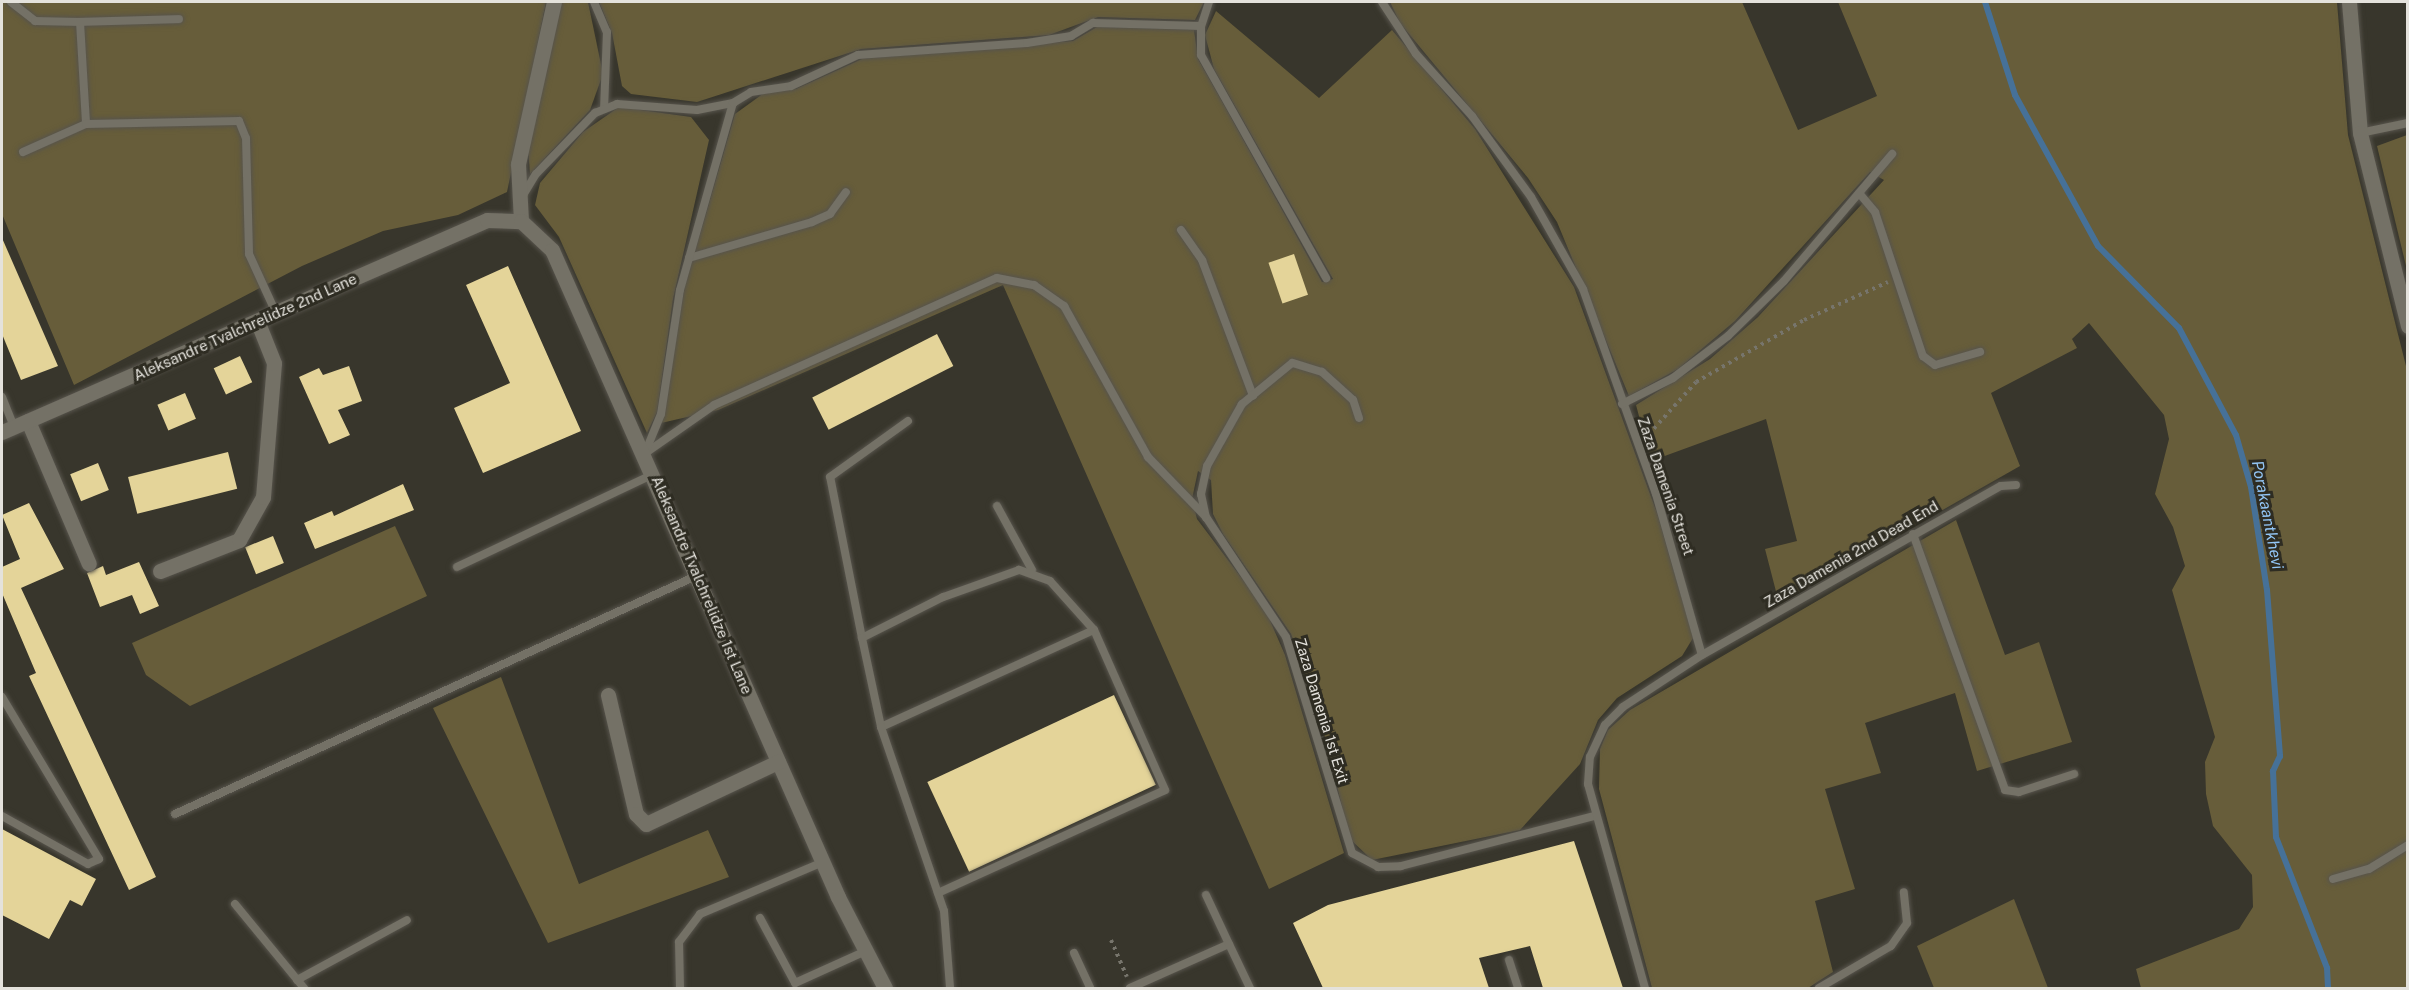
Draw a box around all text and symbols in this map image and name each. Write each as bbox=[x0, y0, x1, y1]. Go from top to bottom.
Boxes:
street label: Aleksandre Tvalchrelidze 2nd Lane bbox=[131, 269, 359, 385]
street label: Zaza Damenia Street bbox=[1634, 414, 1698, 558]
water label: Porakaantkhevi bbox=[2247, 459, 2287, 571]
street label: Aleksandre Tvalchrelidze 1st Lane bbox=[648, 473, 756, 697]
street label: Zaza Damenia 2nd Dead End bbox=[1761, 497, 1941, 611]
street label: Zaza Damenia 1st Exit bbox=[1291, 636, 1353, 786]

